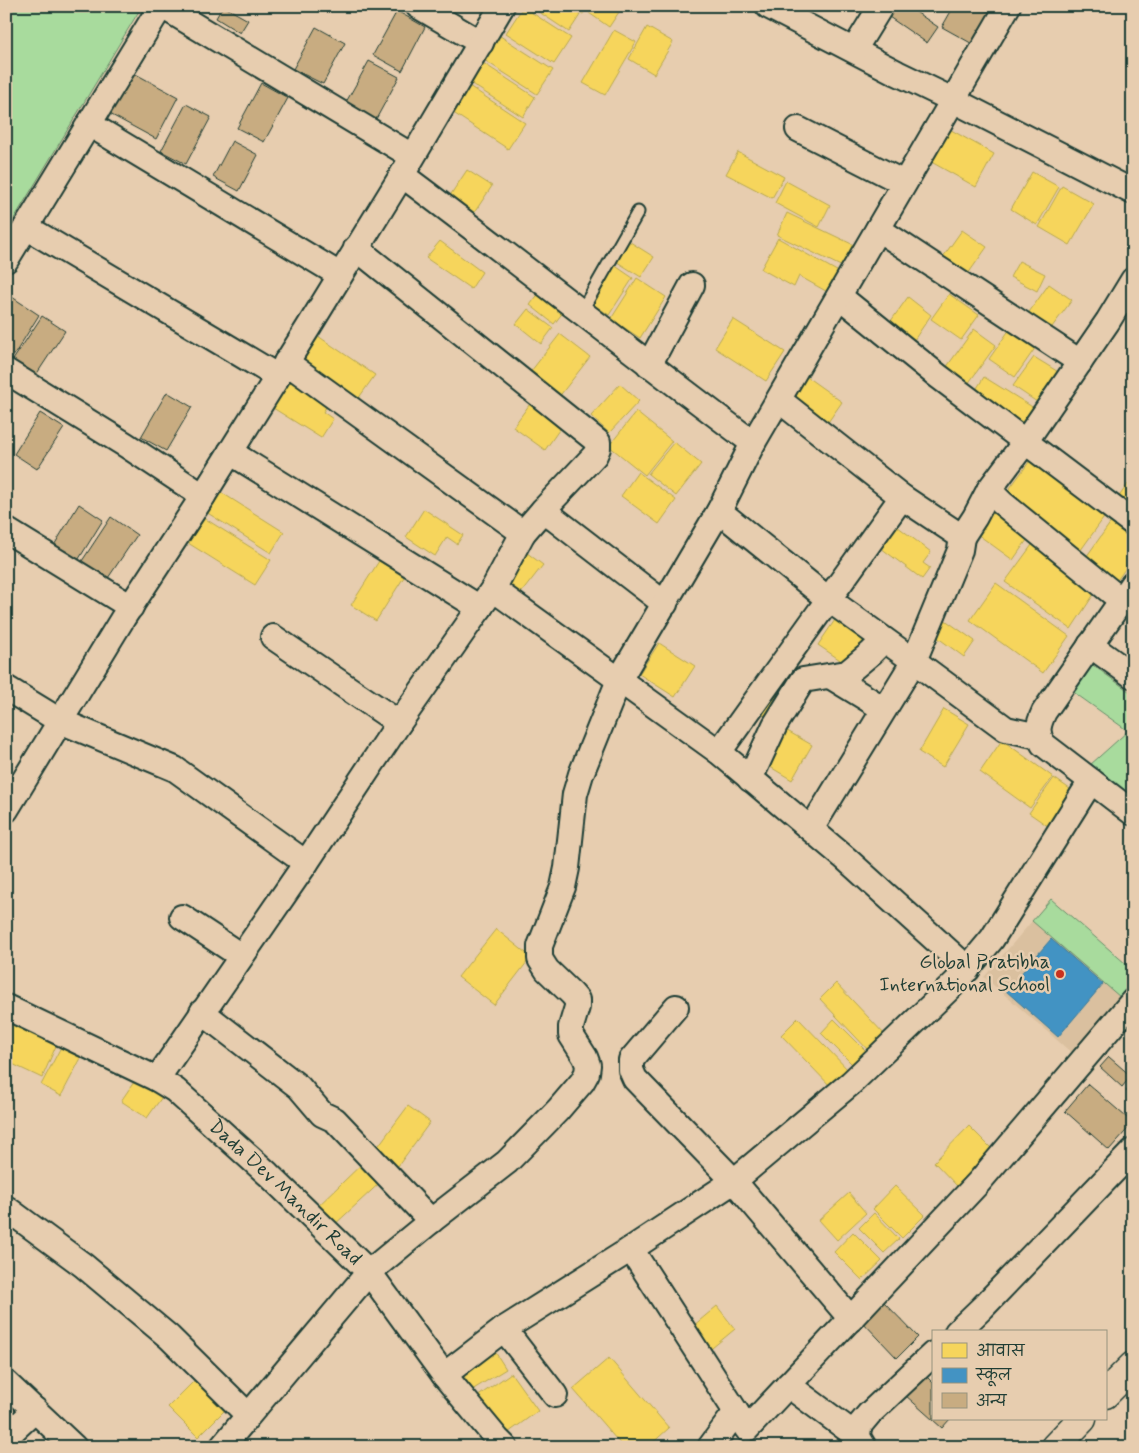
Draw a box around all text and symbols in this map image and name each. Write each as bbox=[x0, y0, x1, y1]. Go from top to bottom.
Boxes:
place label: Global Pratibha International School bbox=[879, 949, 1050, 999]
marker: Global Pratibha International School bbox=[1054, 968, 1066, 980]
street label: Dada Dev Mandir Road bbox=[203, 1113, 368, 1271]
legend bbox=[932, 1330, 1106, 1420]
text: आवास bbox=[976, 1342, 1025, 1362]
text: स्कूल bbox=[975, 1366, 1012, 1387]
text: अन्य bbox=[976, 1392, 1008, 1412]

